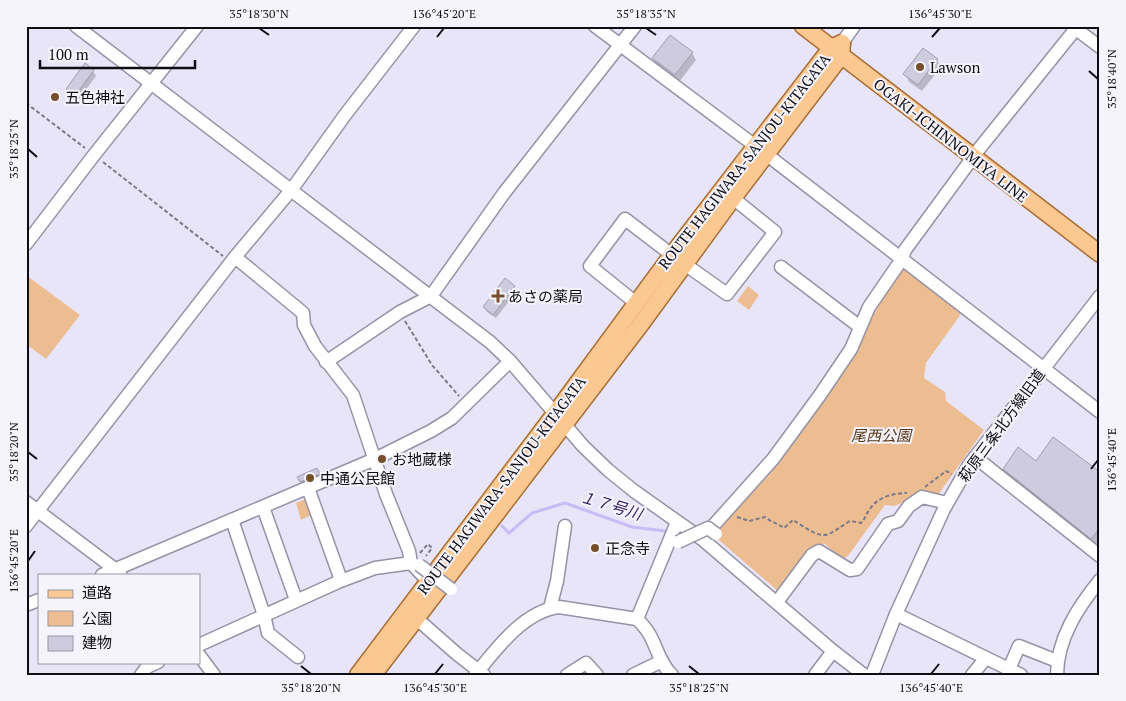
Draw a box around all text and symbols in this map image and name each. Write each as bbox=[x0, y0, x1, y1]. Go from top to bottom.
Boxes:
text: 35°18'30"N bbox=[229, 6, 289, 21]
text: 136°45'20"E bbox=[412, 6, 476, 21]
text: 35°18'35"N bbox=[616, 6, 676, 21]
text: 136°45'30"E bbox=[908, 6, 972, 21]
scale bar bbox=[40, 38, 195, 70]
text: 100 m bbox=[48, 44, 89, 64]
street label: ROUTE HAGIWARA-SANJOU-KITAGATA bbox=[653, 48, 835, 273]
text: 35°18'40"N bbox=[1104, 49, 1119, 109]
place label: Lawson bbox=[930, 57, 981, 77]
marker: Lawson bbox=[914, 61, 926, 73]
street label: OGAKI-ICHINNOMIYA LINE bbox=[870, 73, 1032, 207]
place label: 五色神社 bbox=[65, 87, 125, 107]
marker: 五色神社 bbox=[49, 91, 61, 103]
text: 35°18'25"N bbox=[6, 119, 21, 179]
place label: あさの薬局 bbox=[508, 286, 583, 306]
marker: あさの薬局 bbox=[492, 290, 504, 302]
street label: 萩原三条北方線旧道 bbox=[953, 365, 1049, 485]
street label: ROUTE HAGIWARA-SANJOU-KITAGATA bbox=[412, 371, 590, 598]
text: 35°18'20"N bbox=[6, 422, 21, 482]
park label: 尾西公園 bbox=[851, 425, 913, 445]
text: 136°45'40"E bbox=[1104, 428, 1119, 492]
place label: お地蔵様 bbox=[392, 449, 452, 469]
marker: お地蔵様 bbox=[376, 453, 388, 465]
place label: 中通公民館 bbox=[320, 468, 395, 488]
marker: 中通公民館 bbox=[304, 472, 316, 484]
water label: １７号川 bbox=[577, 485, 647, 525]
text: 136°45'20"E bbox=[6, 529, 21, 593]
place label: 正念寺 bbox=[605, 538, 650, 558]
marker: 正念寺 bbox=[589, 542, 601, 554]
legend bbox=[38, 574, 200, 664]
text: 道路 bbox=[82, 582, 112, 602]
text: 公園 bbox=[82, 608, 112, 628]
text: 建物 bbox=[82, 632, 112, 652]
text: 35°18'20"N bbox=[281, 680, 341, 695]
text: 136°45'30"E bbox=[403, 680, 467, 695]
text: 35°18'25"N bbox=[669, 680, 729, 695]
text: 136°45'40"E bbox=[899, 680, 963, 695]

